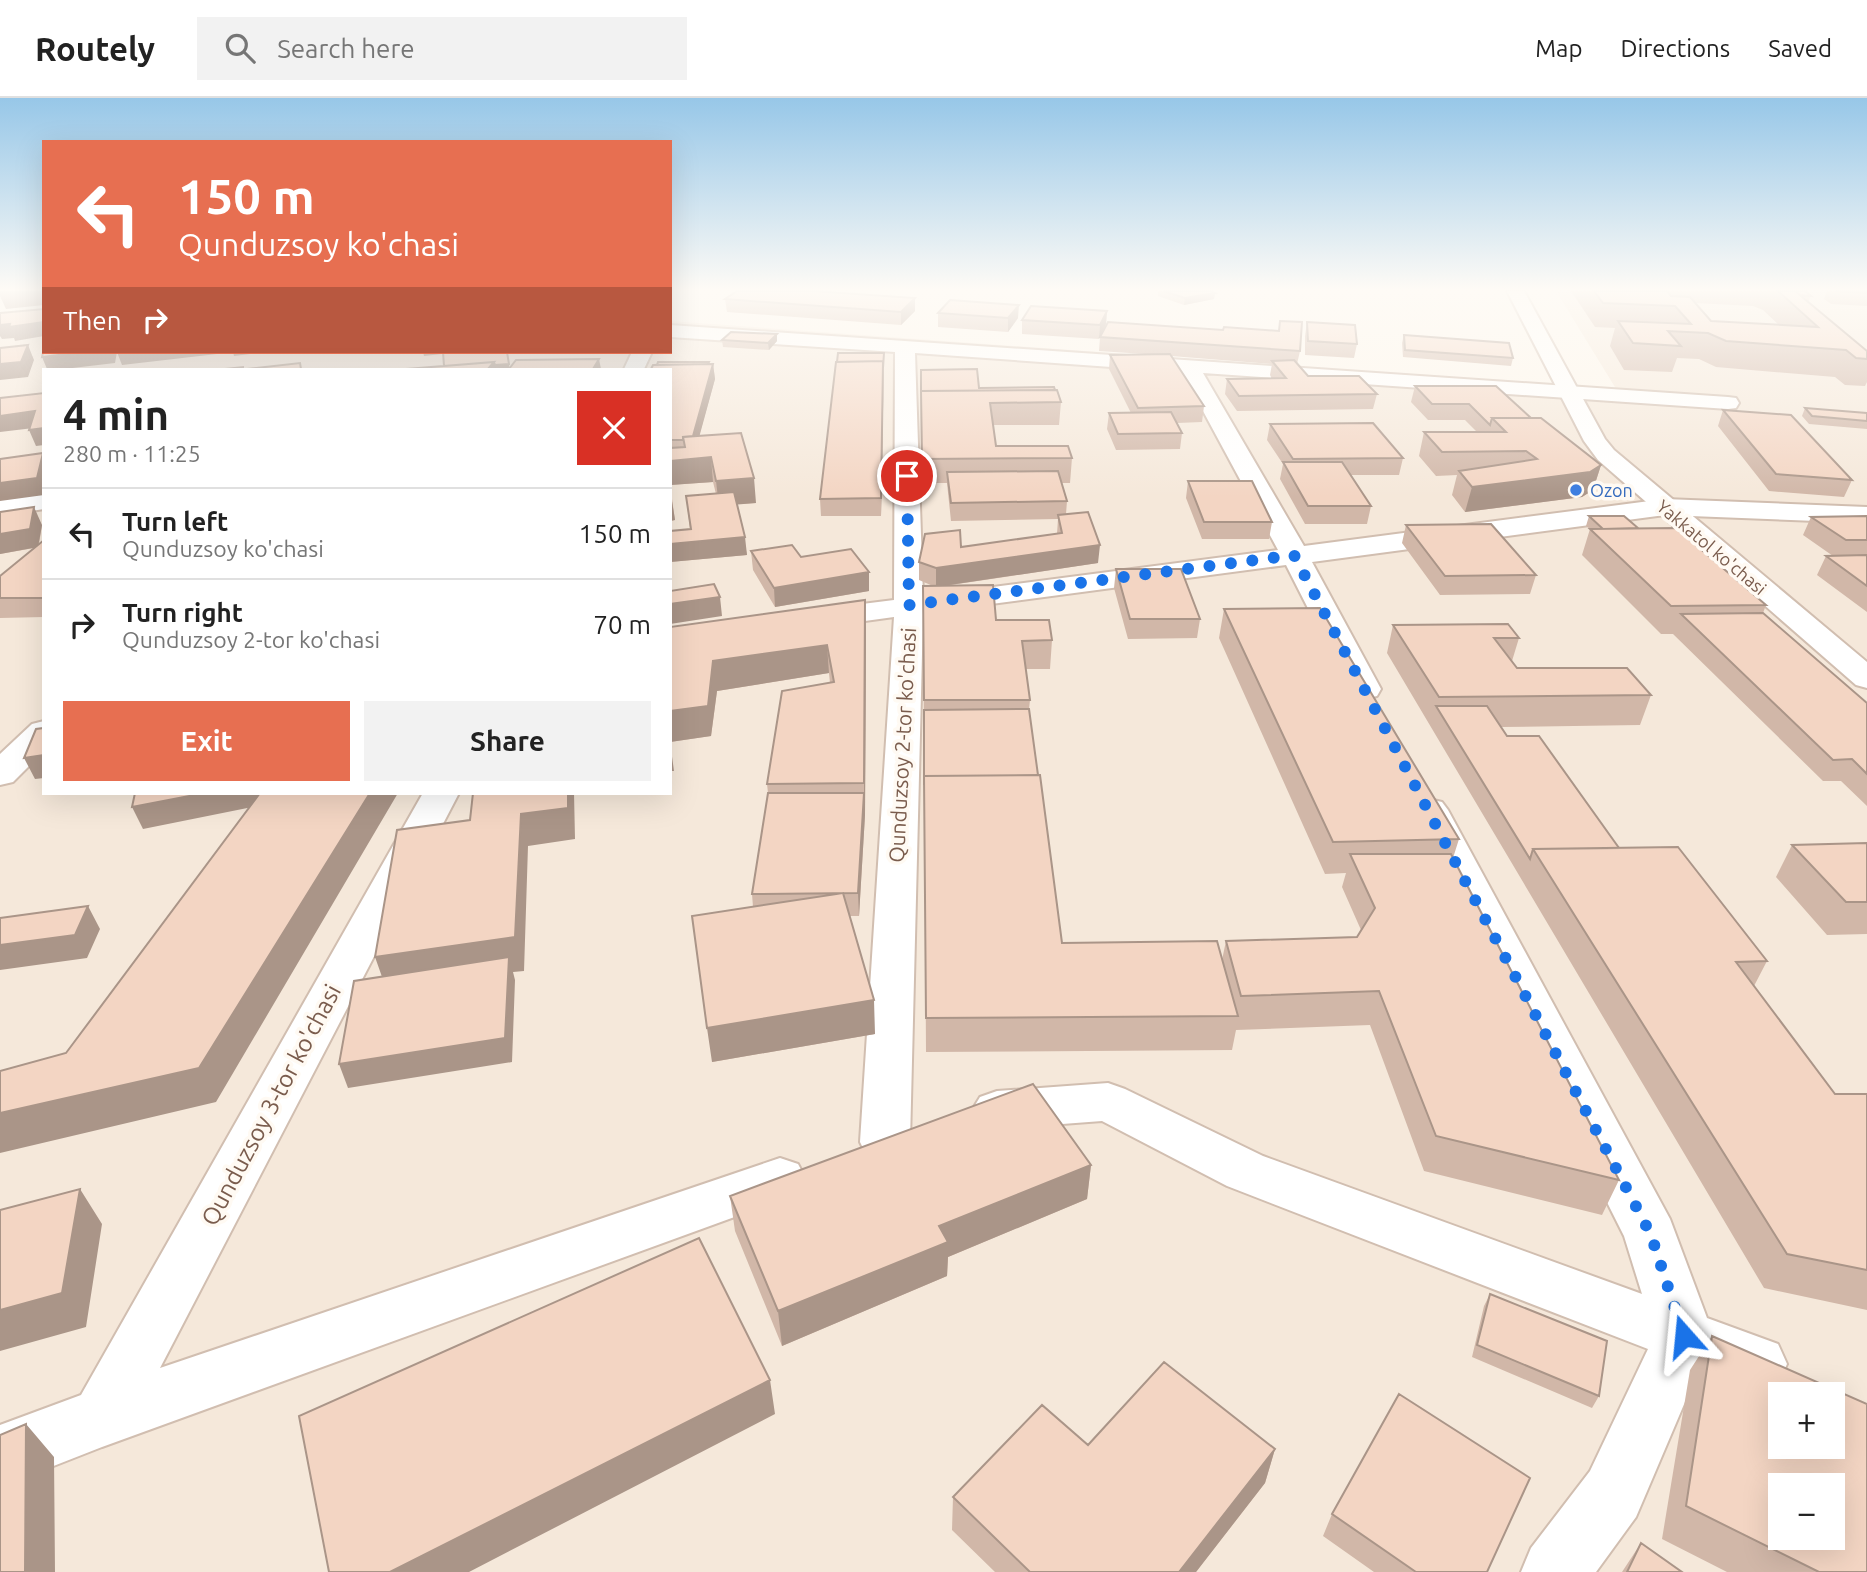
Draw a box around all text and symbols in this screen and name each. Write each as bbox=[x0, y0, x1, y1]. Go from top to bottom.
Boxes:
search box bbox=[197, 17, 687, 80]
icon: search bbox=[221, 29, 259, 67]
text: Routely bbox=[35, 30, 155, 67]
text: Search here bbox=[277, 34, 415, 63]
text: Map bbox=[1535, 35, 1582, 62]
text: Directions bbox=[1620, 35, 1730, 62]
text: Saved bbox=[1768, 35, 1832, 62]
icon: left bbox=[63, 168, 154, 259]
text: 150 m bbox=[178, 168, 315, 223]
text: Qunduzsoy ko'chasi bbox=[178, 226, 459, 262]
icon: right bbox=[136, 301, 174, 339]
text: Then bbox=[63, 306, 122, 335]
text: 4 min bbox=[63, 391, 169, 438]
button: close bbox=[577, 391, 651, 465]
text: 280 m · 11:25 bbox=[63, 441, 201, 466]
pin bbox=[877, 446, 937, 506]
icon: arrive bbox=[888, 457, 926, 495]
place label: Ozon bbox=[1590, 480, 1633, 500]
marker: Ozon bbox=[1568, 482, 1584, 498]
street label: Yakkatol ko'chasi bbox=[1653, 496, 1771, 598]
text: Turn left bbox=[122, 507, 228, 536]
icon: left bbox=[63, 515, 101, 553]
text: 150 m bbox=[579, 519, 651, 548]
text: Qunduzsoy ko'chasi bbox=[122, 536, 324, 561]
text: Turn right bbox=[122, 598, 243, 627]
icon: right bbox=[63, 606, 101, 644]
text: 70 m bbox=[593, 610, 651, 639]
text: Qunduzsoy 2-tor ko'chasi bbox=[122, 627, 380, 652]
street label: Qunduzsoy 2-tor ko'chasi bbox=[884, 627, 920, 863]
button: Exit bbox=[63, 701, 350, 781]
button: Share bbox=[364, 701, 651, 781]
street label: Qunduzsoy 3-tor ko'chasi bbox=[196, 980, 346, 1230]
position arrow bbox=[1647, 1299, 1721, 1373]
map controls bbox=[1768, 1382, 1845, 1550]
button: + bbox=[1768, 1382, 1845, 1459]
button: − bbox=[1768, 1473, 1845, 1550]

